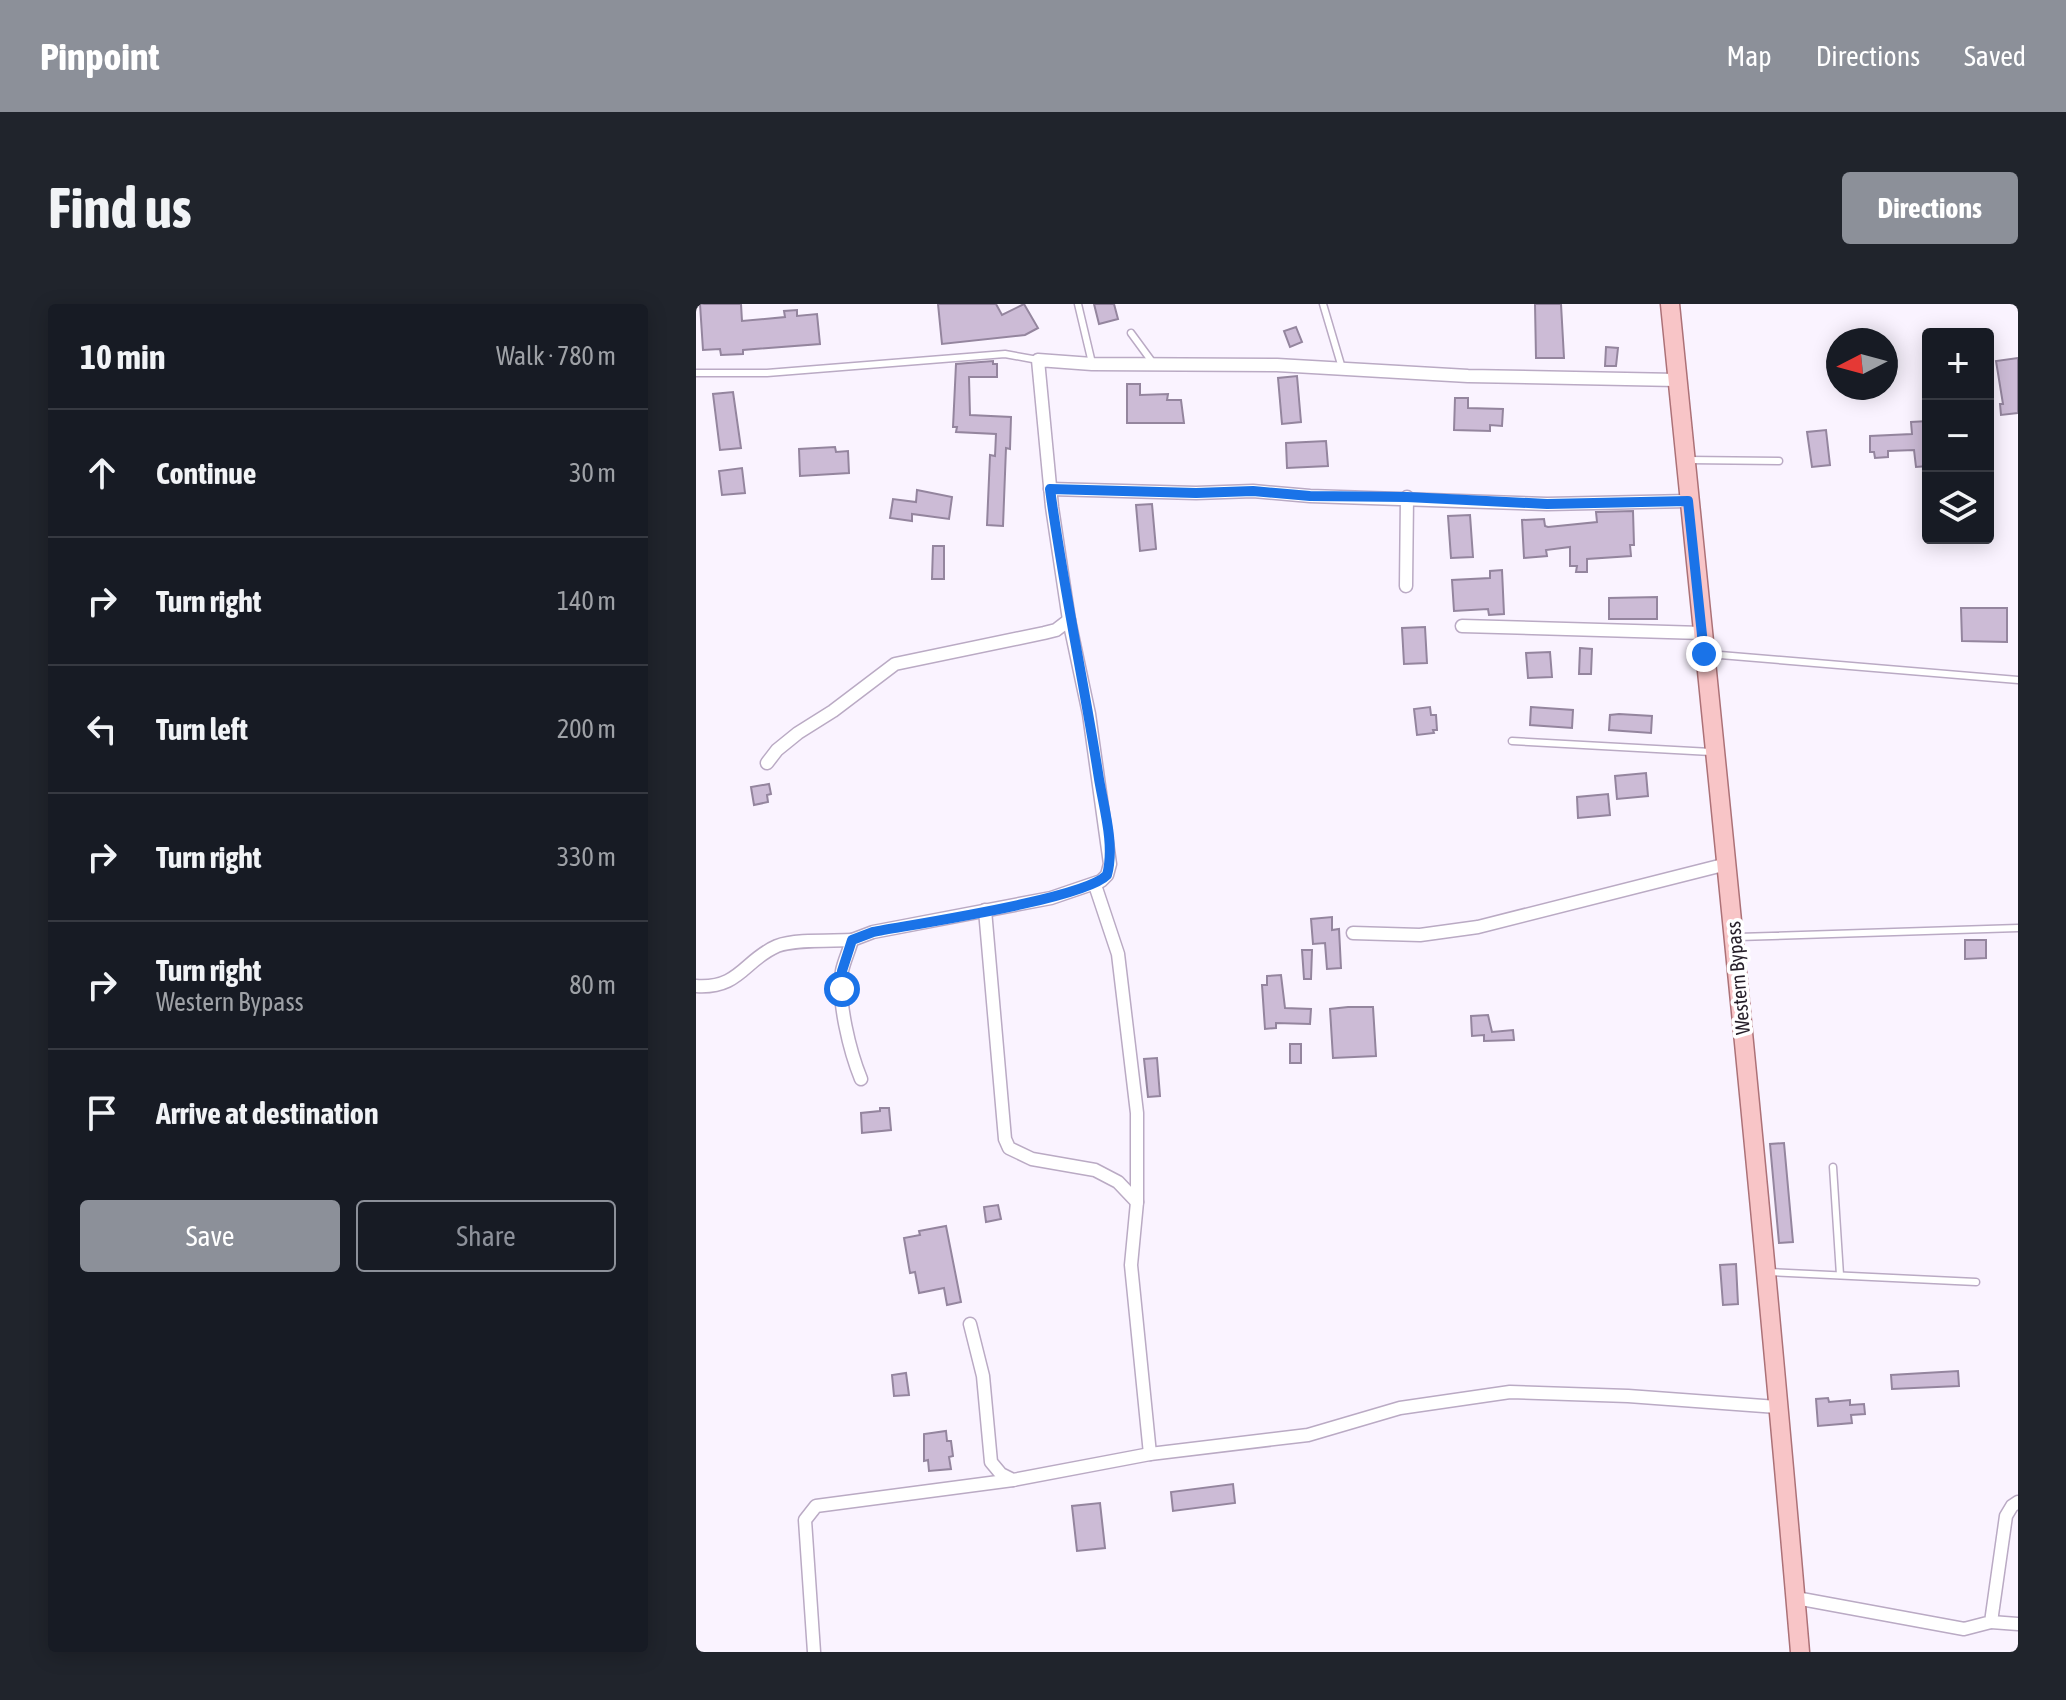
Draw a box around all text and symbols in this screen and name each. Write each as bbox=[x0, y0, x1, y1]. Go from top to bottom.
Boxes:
text: Pinpoint bbox=[40, 35, 159, 78]
text: Map bbox=[1727, 40, 1772, 72]
text: Directions bbox=[1816, 40, 1920, 72]
text: Saved bbox=[1964, 40, 2026, 72]
button: Directions bbox=[1842, 172, 2018, 244]
text: Find us bbox=[48, 176, 192, 240]
north arrow bbox=[1826, 328, 1898, 400]
map controls bbox=[1922, 328, 1994, 544]
button: + bbox=[1922, 328, 1994, 400]
text: 10 min bbox=[80, 337, 165, 376]
text: Walk · 780 m bbox=[496, 341, 616, 371]
button: − bbox=[1922, 400, 1994, 472]
icon: ahead bbox=[80, 451, 124, 495]
text: Continue bbox=[156, 456, 256, 490]
text: 30 m bbox=[569, 458, 616, 488]
button: layers bbox=[1922, 472, 1994, 544]
icon: right bbox=[80, 579, 124, 623]
text: Turn right bbox=[156, 584, 262, 618]
text: 140 m bbox=[557, 586, 616, 616]
route end bbox=[1686, 636, 1722, 672]
icon: left bbox=[80, 707, 124, 751]
text: Turn left bbox=[156, 712, 248, 746]
text: 200 m bbox=[557, 714, 616, 744]
icon: right bbox=[80, 835, 124, 879]
text: Turn right bbox=[156, 840, 262, 874]
text: 330 m bbox=[557, 842, 616, 872]
street label: Western Bypass bbox=[1721, 920, 1754, 1036]
text: Turn right bbox=[156, 953, 262, 987]
icon: right bbox=[80, 963, 124, 1007]
text: 80 m bbox=[569, 970, 616, 1000]
route start bbox=[824, 971, 860, 1007]
text: Western Bypass bbox=[156, 987, 304, 1017]
icon: arrive bbox=[80, 1091, 124, 1135]
text: Arrive at destination bbox=[156, 1096, 378, 1130]
button: Save bbox=[80, 1200, 340, 1272]
button: Share bbox=[356, 1200, 616, 1272]

